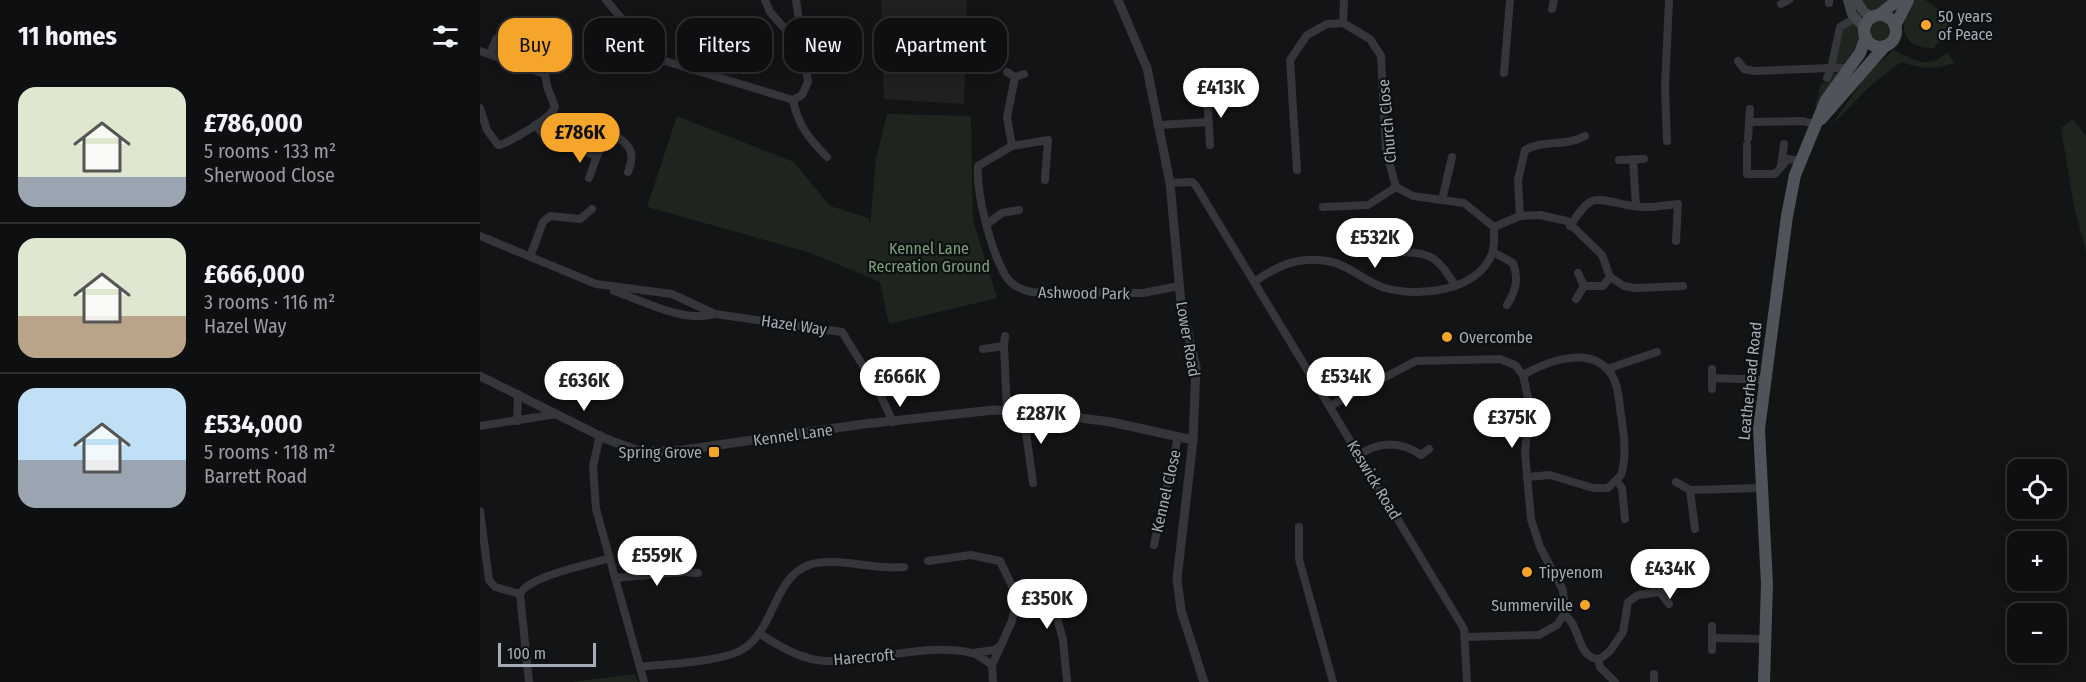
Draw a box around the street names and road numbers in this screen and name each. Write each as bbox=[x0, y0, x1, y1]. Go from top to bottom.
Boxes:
street label: Church Close bbox=[1374, 78, 1400, 164]
street label: Ashwood Park bbox=[1038, 283, 1131, 303]
street label: Lower Road bbox=[1172, 300, 1204, 378]
street label: Hazel Way bbox=[760, 311, 829, 339]
street label: Leatherhead Road bbox=[1734, 321, 1766, 441]
street label: Kennel Lane bbox=[752, 420, 834, 450]
street label: Keswick Road bbox=[1343, 437, 1405, 523]
street label: Kennel Close bbox=[1147, 448, 1185, 534]
street label: Harecroft bbox=[833, 645, 896, 669]

